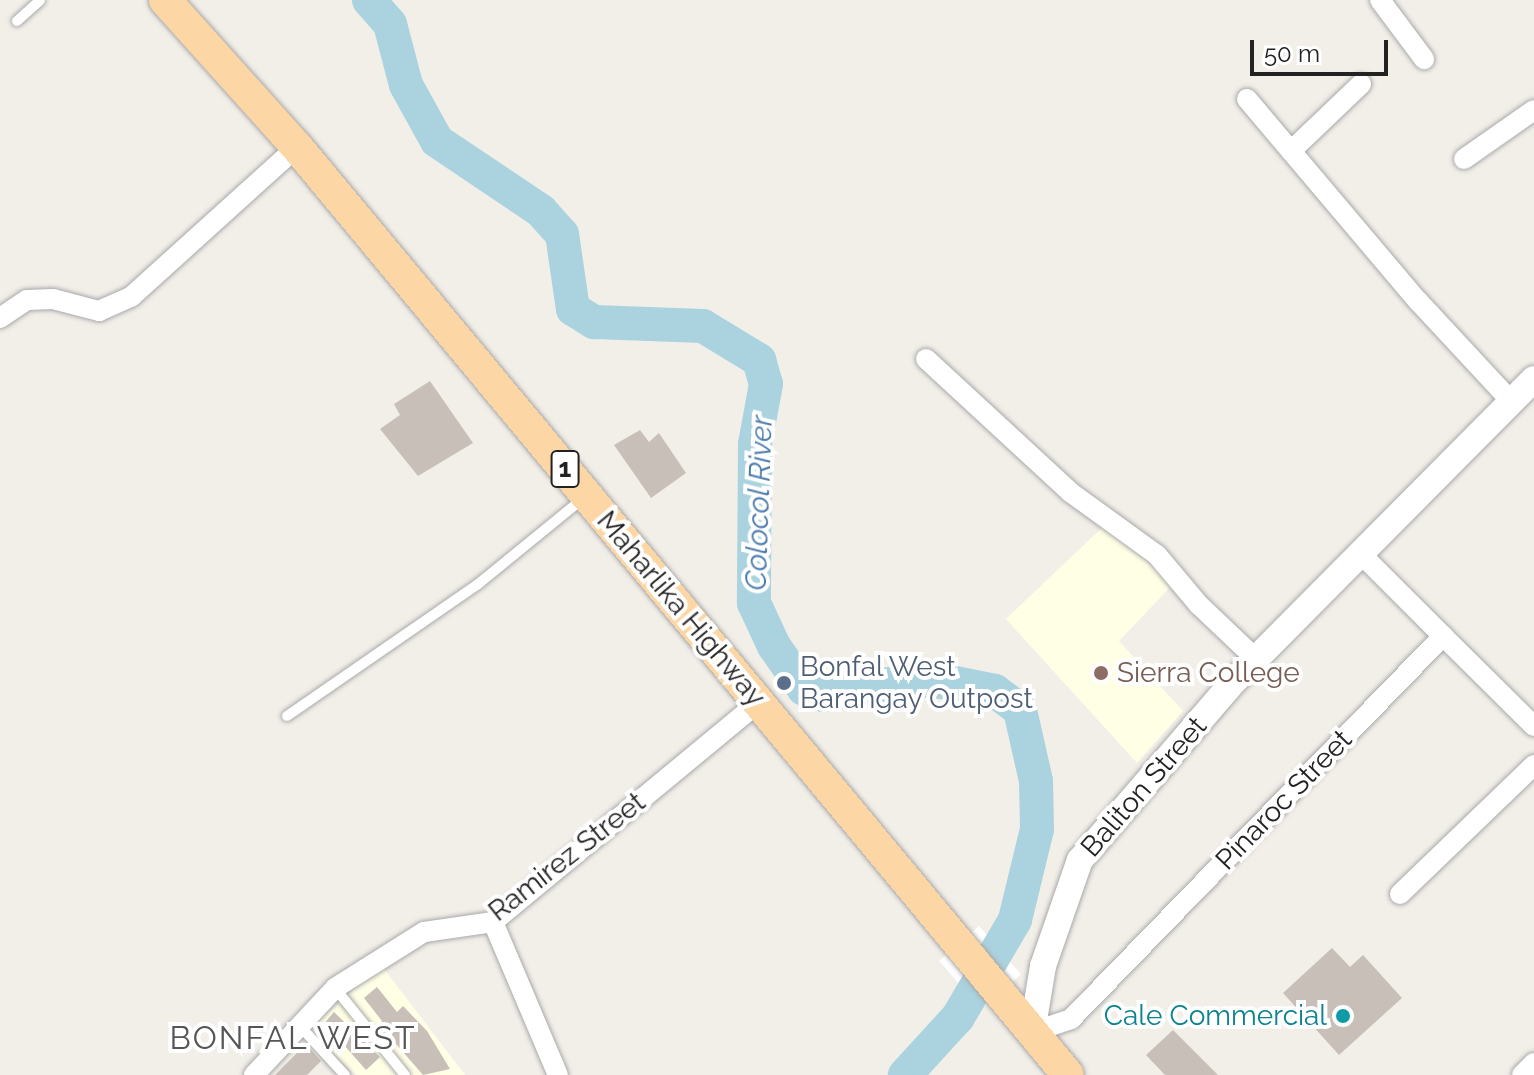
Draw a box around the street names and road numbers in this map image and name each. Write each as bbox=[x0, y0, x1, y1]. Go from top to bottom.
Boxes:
road number: 1 bbox=[549, 447, 581, 491]
street label: Maharlika Highway bbox=[590, 505, 772, 713]
street label: Baliton Street bbox=[1074, 710, 1214, 864]
street label: Pinaroc Street bbox=[1209, 723, 1359, 877]
street label: Ramirez Street bbox=[482, 785, 652, 929]

